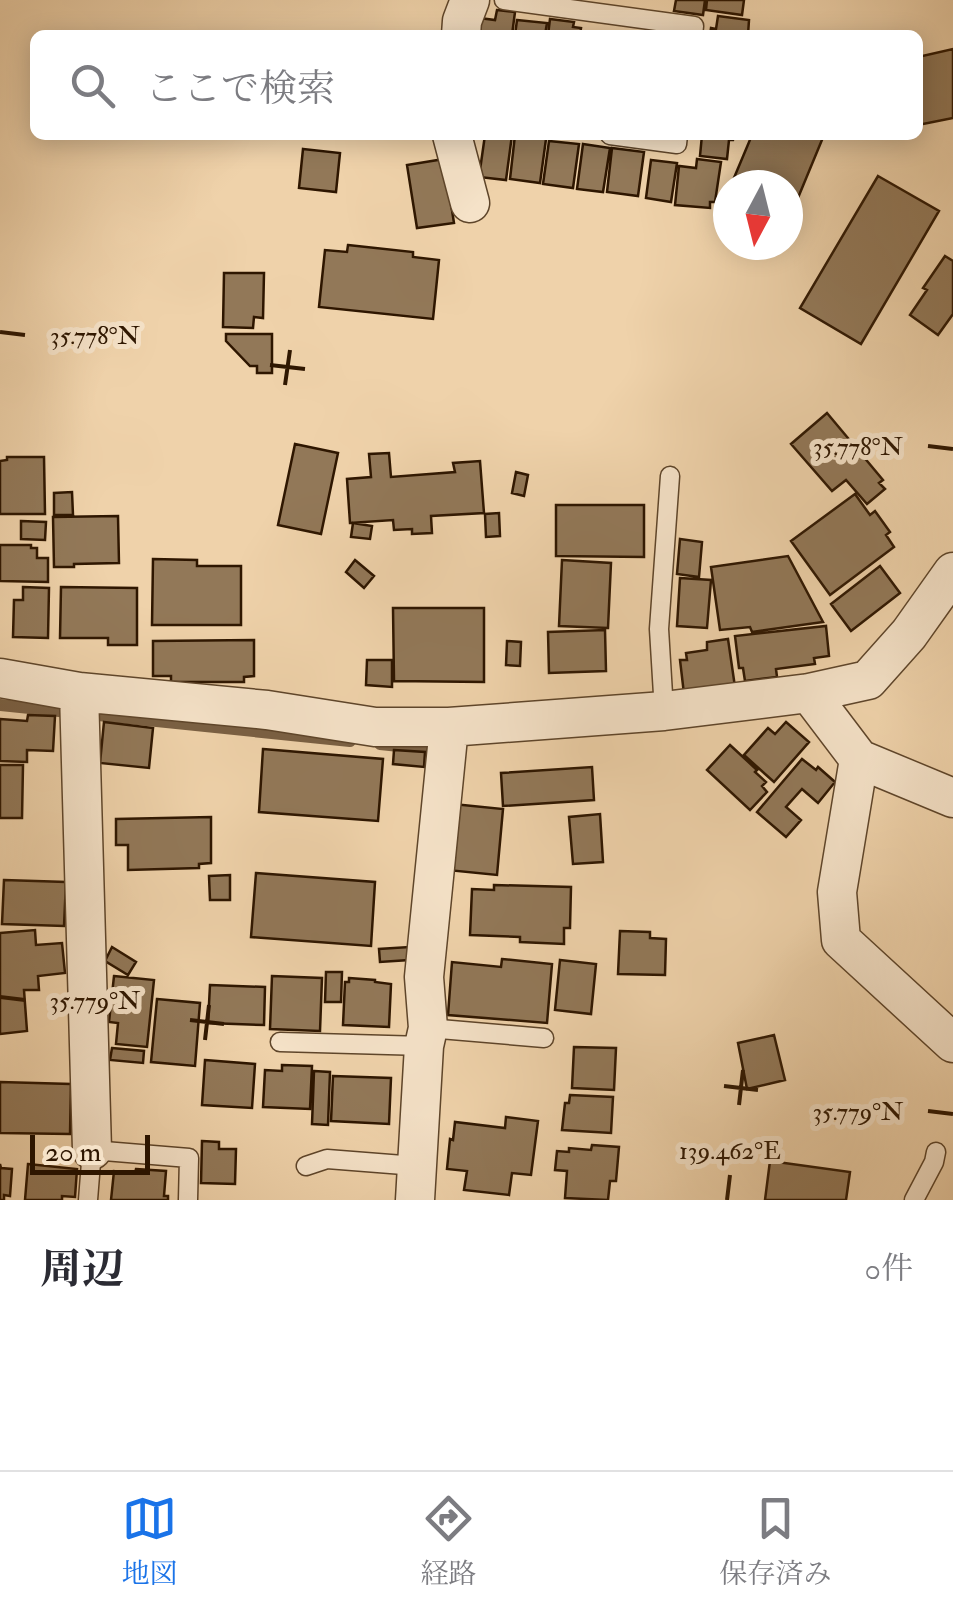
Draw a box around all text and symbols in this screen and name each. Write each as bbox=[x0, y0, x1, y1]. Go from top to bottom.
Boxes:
search box bbox=[30, 30, 923, 140]
icon: search bbox=[65, 58, 120, 113]
text: ここで検索 bbox=[145, 65, 335, 113]
north arrow bbox=[713, 170, 803, 260]
text: 35.778°N bbox=[50, 321, 141, 352]
text: 35.778°N bbox=[813, 432, 904, 463]
text: 35.779°N bbox=[50, 986, 141, 1017]
text: 35.779°N bbox=[813, 1097, 904, 1128]
scale bar bbox=[30, 1130, 150, 1174]
text: 20 m bbox=[45, 1135, 101, 1170]
text: 139.462°E bbox=[679, 1136, 781, 1167]
text: 周辺 bbox=[40, 1244, 124, 1296]
text: 0件 bbox=[865, 1249, 913, 1289]
tab: 地図 bbox=[121, 1491, 178, 1592]
tab: 経路 bbox=[420, 1491, 477, 1592]
tab: 保存済み bbox=[719, 1491, 832, 1592]

